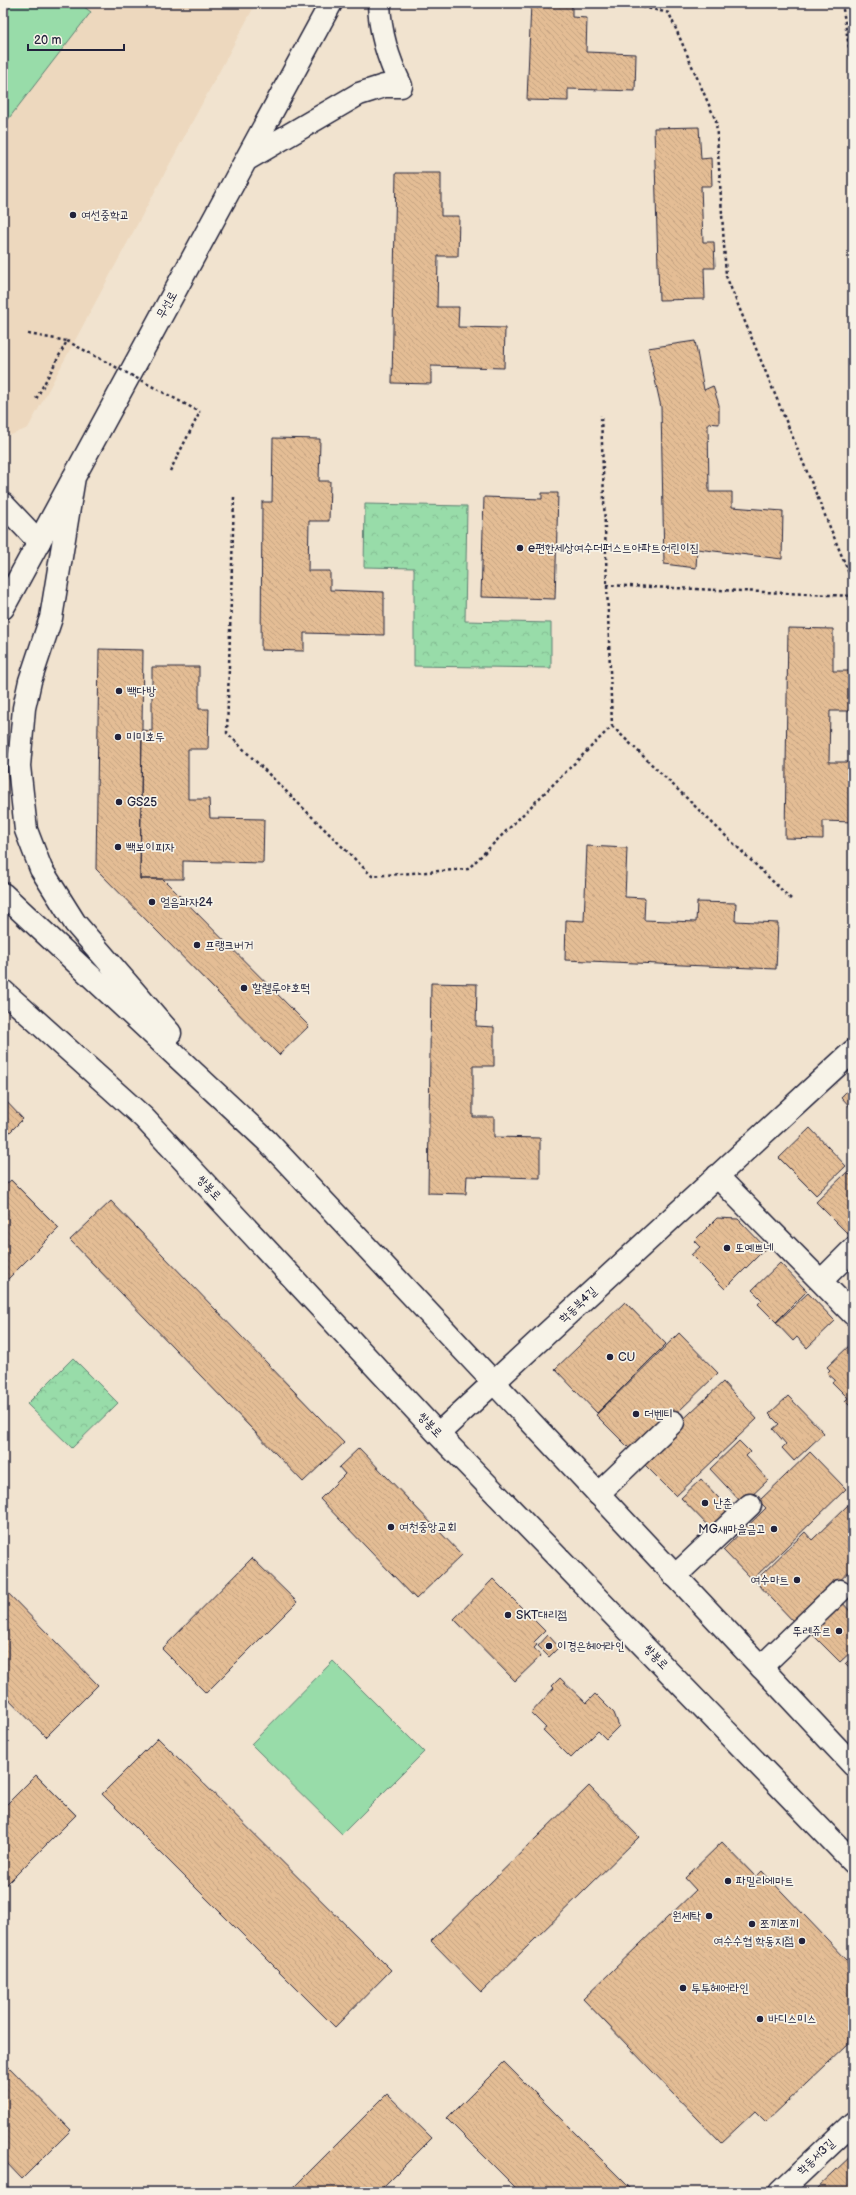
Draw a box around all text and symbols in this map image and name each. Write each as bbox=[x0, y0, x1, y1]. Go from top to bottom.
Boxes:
scale bar bbox=[28, 26, 124, 52]
text: 20 m bbox=[34, 33, 61, 48]
place label: 여선중학교 bbox=[81, 208, 129, 223]
marker: 여선중학교 bbox=[68, 210, 78, 220]
street label: 무선로 bbox=[153, 289, 181, 321]
place label: e편한세상여수더퍼스트아파트어린이집 bbox=[528, 541, 699, 556]
marker: e편한세상여수더퍼스트아파트어린이집 bbox=[515, 543, 525, 553]
place label: 빽다방 bbox=[127, 684, 156, 699]
marker: 빽다방 bbox=[114, 686, 124, 696]
place label: 미미호두 bbox=[126, 730, 165, 745]
marker: 미미호두 bbox=[113, 732, 123, 742]
place label: GS25 bbox=[127, 795, 157, 810]
marker: GS25 bbox=[114, 797, 124, 807]
place label: 빽보이피자 bbox=[126, 840, 175, 855]
marker: 빽보이피자 bbox=[113, 842, 123, 852]
place label: 얼음과자24 bbox=[160, 895, 214, 910]
marker: 얼음과자24 bbox=[147, 897, 157, 907]
place label: 프랭크버거 bbox=[205, 938, 253, 953]
marker: 프랭크버거 bbox=[192, 940, 202, 950]
place label: 할렐루야호떡 bbox=[252, 981, 310, 996]
marker: 할렐루야호떡 bbox=[239, 983, 249, 993]
street label: 쌍봉로 bbox=[194, 1172, 224, 1204]
place label: 또예쁘네 bbox=[735, 1241, 774, 1256]
marker: 또예쁘네 bbox=[722, 1243, 732, 1253]
street label: 학동북4길 bbox=[556, 1284, 600, 1326]
place label: CU bbox=[618, 1350, 635, 1365]
marker: CU bbox=[605, 1352, 615, 1362]
place label: 더벤티 bbox=[644, 1407, 673, 1422]
street label: 쌍봉로 bbox=[415, 1409, 445, 1441]
marker: 더벤티 bbox=[631, 1409, 641, 1419]
place label: 난춘 bbox=[713, 1496, 732, 1511]
marker: 난춘 bbox=[700, 1498, 710, 1508]
place label: 여천중앙교회 bbox=[399, 1520, 457, 1535]
marker: 여천중앙교회 bbox=[386, 1522, 396, 1532]
place label: MG새마을금고 bbox=[698, 1522, 766, 1537]
marker: MG새마을금고 bbox=[769, 1524, 779, 1534]
place label: 여수마트 bbox=[750, 1573, 789, 1588]
marker: 여수마트 bbox=[792, 1575, 802, 1585]
place label: SKT대리점 bbox=[516, 1608, 567, 1623]
marker: SKT대리점 bbox=[503, 1610, 513, 1620]
place label: 뚜레쥬르 bbox=[792, 1624, 831, 1639]
marker: 뚜레쥬르 bbox=[834, 1626, 844, 1636]
place label: 이경은헤어라인 bbox=[557, 1639, 625, 1654]
marker: 이경은헤어라인 bbox=[544, 1641, 554, 1651]
street label: 쌍봉로 bbox=[641, 1641, 671, 1673]
place label: 파밀리에마트 bbox=[736, 1874, 794, 1889]
marker: 파밀리에마트 bbox=[723, 1876, 733, 1886]
place label: 원세탁 bbox=[672, 1909, 701, 1924]
marker: 원세탁 bbox=[704, 1911, 714, 1921]
place label: 쪼끼쪼끼 bbox=[760, 1917, 799, 1932]
marker: 쪼끼쪼끼 bbox=[747, 1919, 757, 1929]
place label: 여수수협 학동지점 bbox=[714, 1934, 794, 1949]
marker: 여수수협 학동지점 bbox=[797, 1936, 807, 1946]
place label: 투투헤어라인 bbox=[691, 1981, 749, 1996]
marker: 투투헤어라인 bbox=[678, 1983, 688, 1993]
place label: 바디스미스 bbox=[768, 2012, 816, 2027]
marker: 바디스미스 bbox=[755, 2014, 765, 2024]
street label: 학동서3길 bbox=[794, 2136, 838, 2178]

